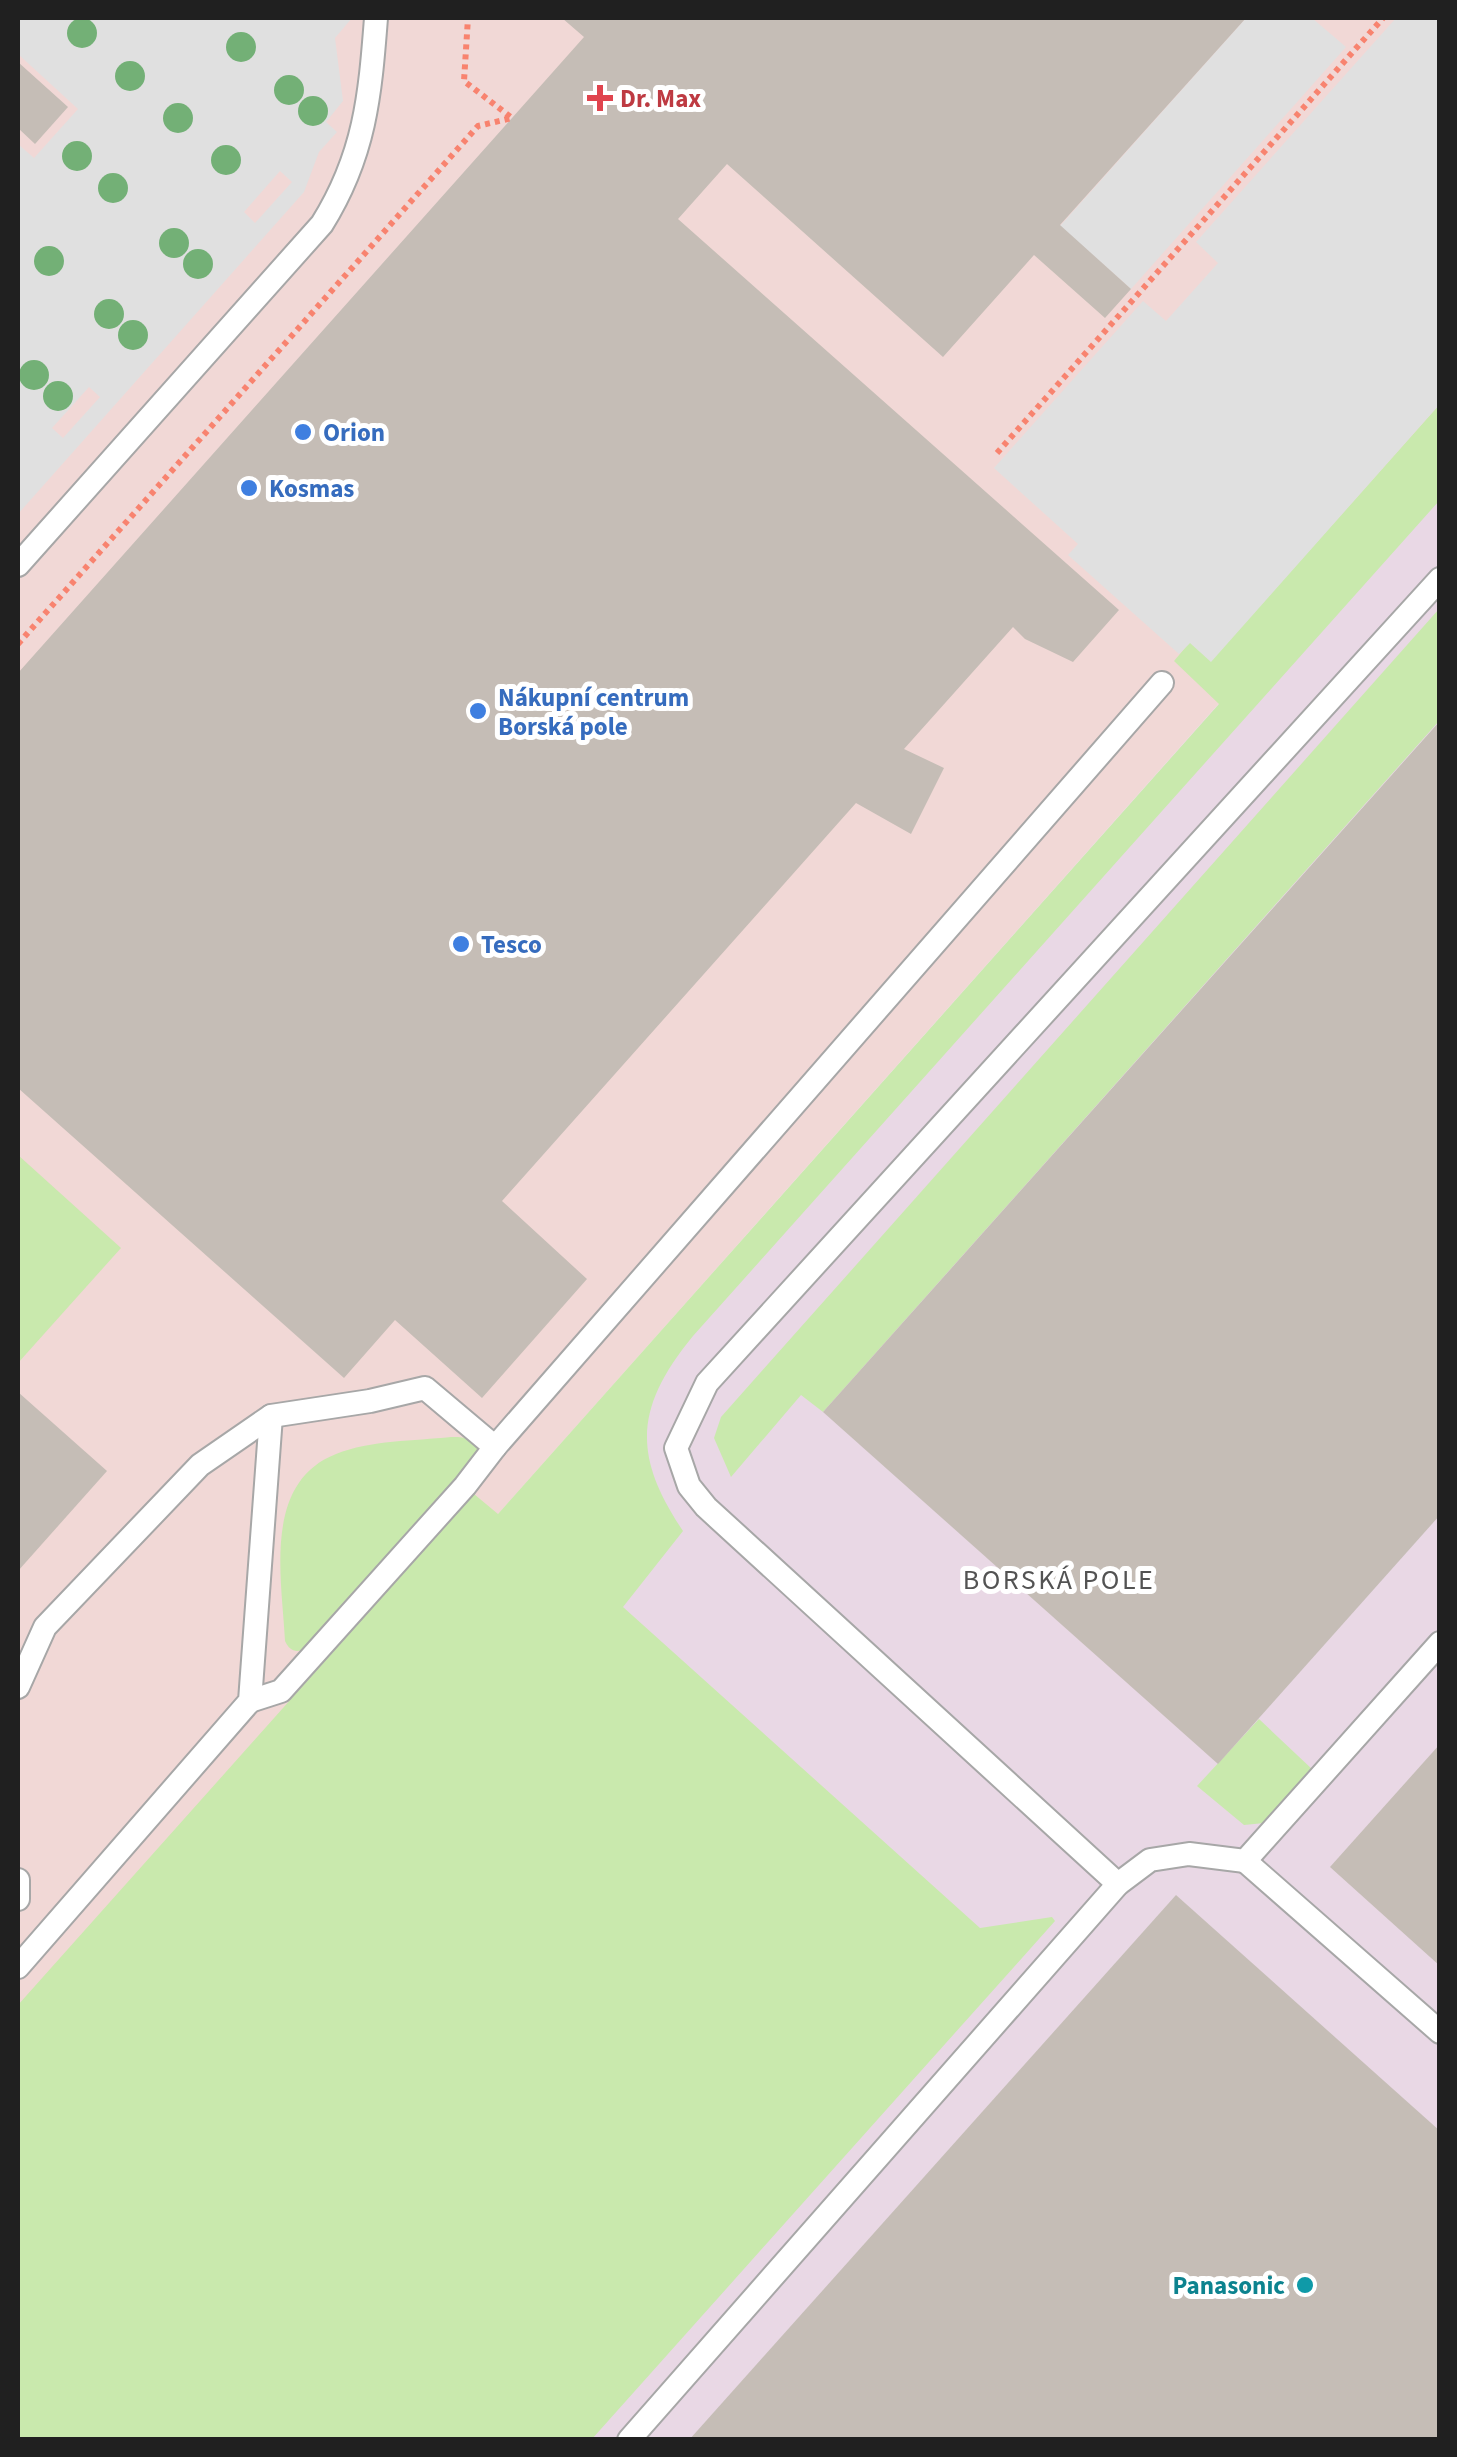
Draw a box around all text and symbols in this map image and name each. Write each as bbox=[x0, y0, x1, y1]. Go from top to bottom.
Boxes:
place label: Dr. Max bbox=[620, 81, 701, 117]
marker: Dr. Max bbox=[589, 87, 611, 109]
place label: Orion bbox=[323, 415, 385, 451]
marker: Orion bbox=[292, 421, 314, 443]
place label: Kosmas bbox=[269, 471, 354, 507]
marker: Kosmas bbox=[238, 477, 260, 499]
place label: Nákupní centrum Borská pole bbox=[498, 680, 689, 745]
marker: Nákupní centrum Borská pole bbox=[467, 700, 489, 722]
place label: Tesco bbox=[481, 927, 542, 963]
marker: Tesco bbox=[450, 933, 472, 955]
district label: BORSKÁ POLE bbox=[963, 1560, 1155, 1600]
place label: Panasonic bbox=[1172, 2268, 1285, 2304]
marker: Panasonic bbox=[1294, 2274, 1316, 2296]

